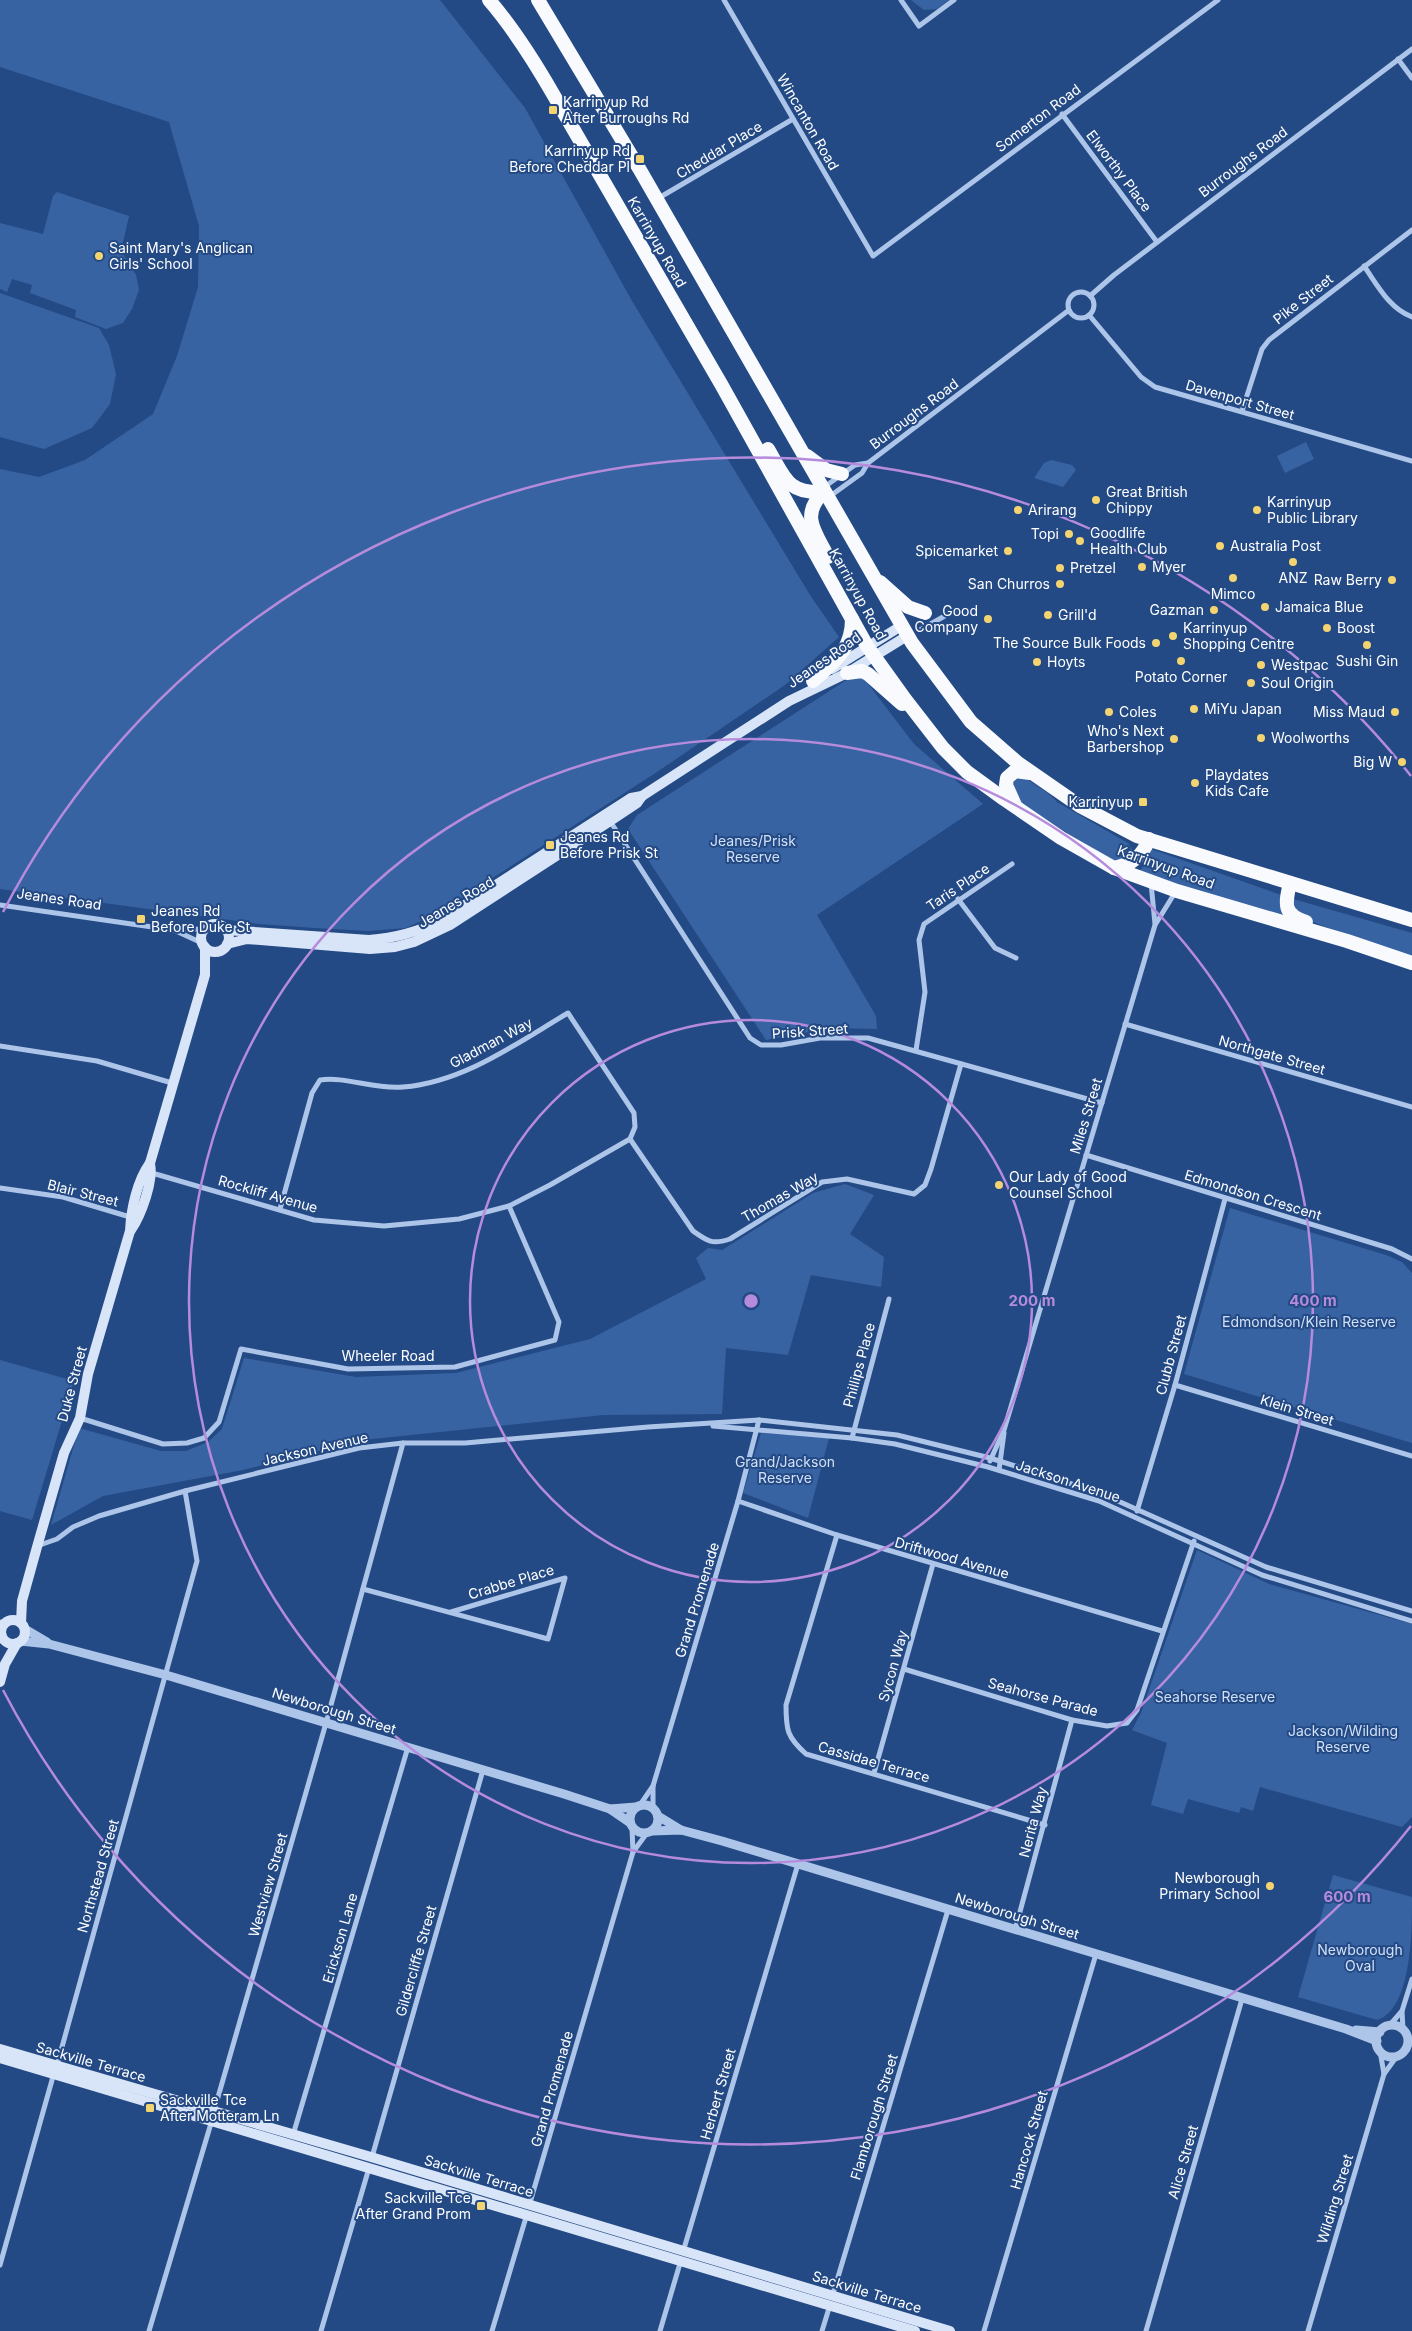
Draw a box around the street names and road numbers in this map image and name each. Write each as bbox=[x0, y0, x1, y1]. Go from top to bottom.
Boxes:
street label: Wincanton Road bbox=[774, 70, 843, 173]
street label: Somerton Road bbox=[992, 80, 1084, 155]
street label: Cheddar Place bbox=[673, 117, 765, 182]
street label: Burroughs Road bbox=[1195, 123, 1290, 200]
street label: Elworthy Place bbox=[1083, 127, 1156, 215]
street label: Karrinyup Road bbox=[625, 193, 690, 290]
street label: Pike Street bbox=[1269, 270, 1336, 327]
street label: Burroughs Road bbox=[866, 375, 961, 452]
street label: Davenport Street bbox=[1184, 376, 1297, 423]
street label: Karrinyup Road bbox=[826, 545, 891, 643]
street label: Jeanes Road bbox=[784, 628, 864, 691]
street label: Karrinyup Road bbox=[1115, 841, 1217, 892]
street label: Taris Place bbox=[923, 859, 993, 914]
street label: Jeanes Road bbox=[415, 872, 497, 931]
street label: Jeanes Road bbox=[15, 884, 103, 913]
street label: Gladman Way bbox=[447, 1014, 535, 1071]
street label: Prisk Street bbox=[771, 1019, 849, 1042]
street label: Northgate Street bbox=[1217, 1031, 1328, 1078]
street label: Miles Street bbox=[1066, 1075, 1105, 1156]
street label: Edmondson Crescent bbox=[1183, 1166, 1324, 1224]
street label: Thomas Way bbox=[738, 1168, 821, 1225]
street label: Rockliff Avenue bbox=[216, 1171, 320, 1216]
street label: Blair Street bbox=[46, 1175, 121, 1210]
street label: Clubb Street bbox=[1152, 1312, 1190, 1397]
street label: Phillips Place bbox=[839, 1321, 878, 1409]
street label: Duke Street bbox=[53, 1344, 90, 1423]
street label: Wheeler Road bbox=[342, 1347, 434, 1364]
street label: Klein Street bbox=[1258, 1390, 1336, 1429]
street label: Jackson Avenue bbox=[260, 1428, 370, 1469]
street label: Jackson Avenue bbox=[1014, 1456, 1122, 1505]
street label: Driftwood Avenue bbox=[893, 1533, 1011, 1582]
street label: Grand Promenade bbox=[671, 1540, 722, 1660]
street label: Crabbe Place bbox=[466, 1560, 556, 1603]
street label: Sycon Way bbox=[874, 1628, 911, 1704]
street label: Seahorse Parade bbox=[986, 1674, 1100, 1719]
street label: Newborough Street bbox=[270, 1684, 399, 1738]
street label: Cassidae Terrace bbox=[816, 1737, 932, 1786]
street label: Nerita Way bbox=[1015, 1784, 1050, 1859]
street label: Northstead Street bbox=[73, 1817, 122, 1935]
street label: Westview Street bbox=[245, 1830, 291, 1939]
street label: Newborough Street bbox=[953, 1889, 1082, 1943]
street label: Erickson Lane bbox=[319, 1891, 361, 1985]
street label: Gildercliffe Street bbox=[392, 1903, 440, 2018]
street label: Grand Promenade bbox=[527, 2029, 576, 2149]
street label: Sackville Terrace bbox=[34, 2038, 148, 2085]
street label: Herbert Street bbox=[696, 2046, 739, 2142]
street label: Flamborough Street bbox=[846, 2051, 901, 2182]
street label: Hancock Street bbox=[1006, 2088, 1051, 2191]
street label: Alice Street bbox=[1164, 2123, 1201, 2201]
street label: Sackville Terrace bbox=[422, 2151, 536, 2200]
street label: Wilding Street bbox=[1313, 2152, 1356, 2246]
street label: Sackville Terrace bbox=[810, 2267, 924, 2316]

